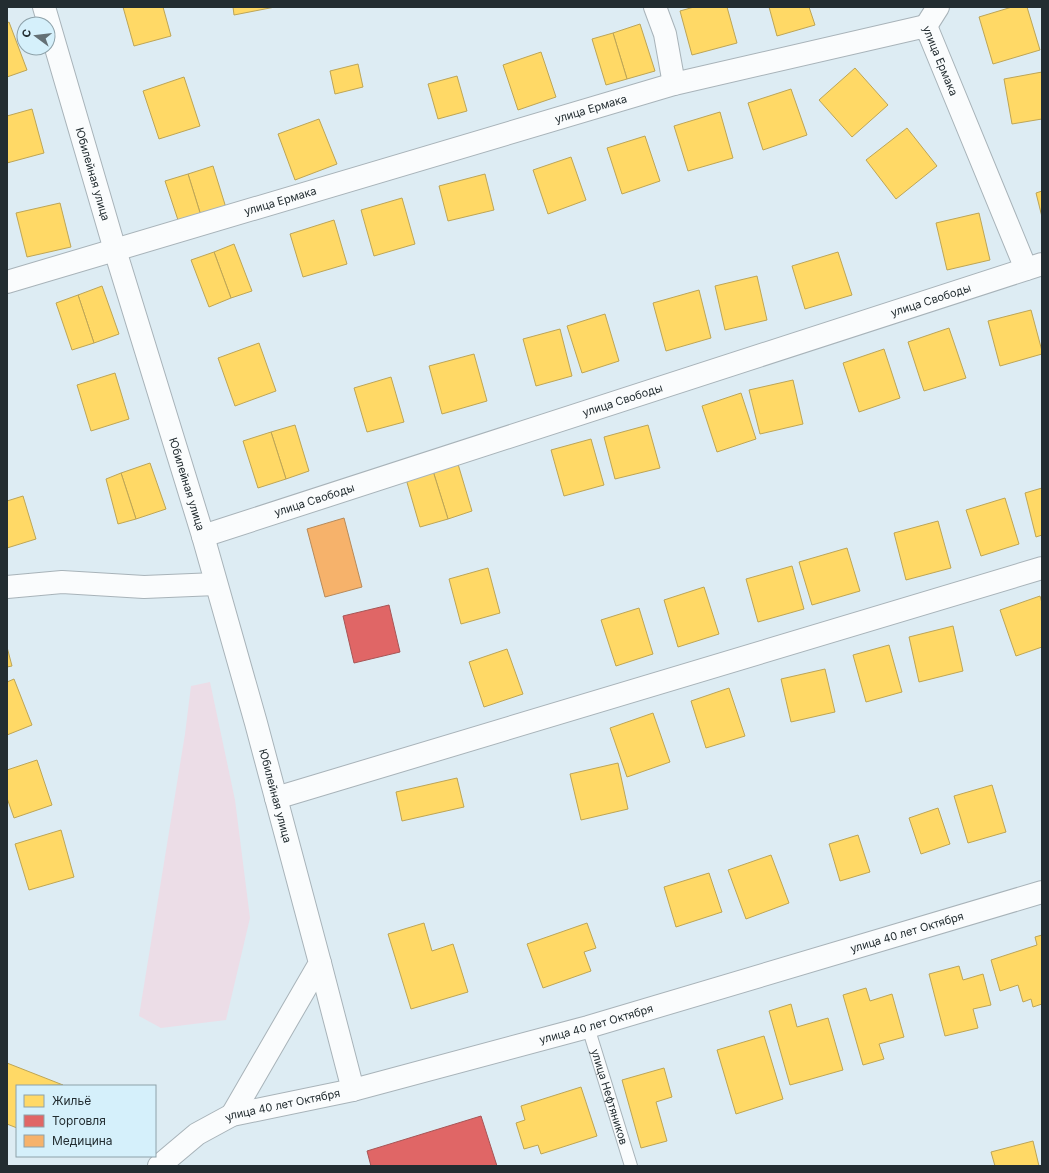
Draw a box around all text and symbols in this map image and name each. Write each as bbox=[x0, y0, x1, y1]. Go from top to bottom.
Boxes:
north arrow bbox=[16, 16, 56, 56]
street label: улица Ермака bbox=[920, 24, 961, 98]
text: С bbox=[19, 28, 34, 39]
street label: улица Ермака bbox=[553, 91, 629, 126]
street label: Юбилейная улица bbox=[73, 126, 113, 222]
street label: улица Ермака bbox=[242, 184, 318, 218]
street label: улица Свободы bbox=[889, 281, 973, 320]
street label: улица Свободы bbox=[581, 380, 664, 420]
street label: Юбилейная улица bbox=[166, 436, 208, 532]
street label: улица Свободы bbox=[272, 480, 356, 519]
street label: Юбилейная улица bbox=[256, 747, 295, 844]
street label: улица 40 лет Октября bbox=[849, 909, 965, 956]
street label: улица 40 лет Октября bbox=[538, 1001, 655, 1047]
street label: улица Нефтяников bbox=[588, 1047, 631, 1146]
legend bbox=[16, 1085, 156, 1157]
street label: улица 40 лет Октября bbox=[222, 1086, 341, 1125]
text: Жильё bbox=[52, 1093, 91, 1108]
text: Торговля bbox=[52, 1113, 106, 1128]
text: Медицина bbox=[52, 1133, 113, 1148]

